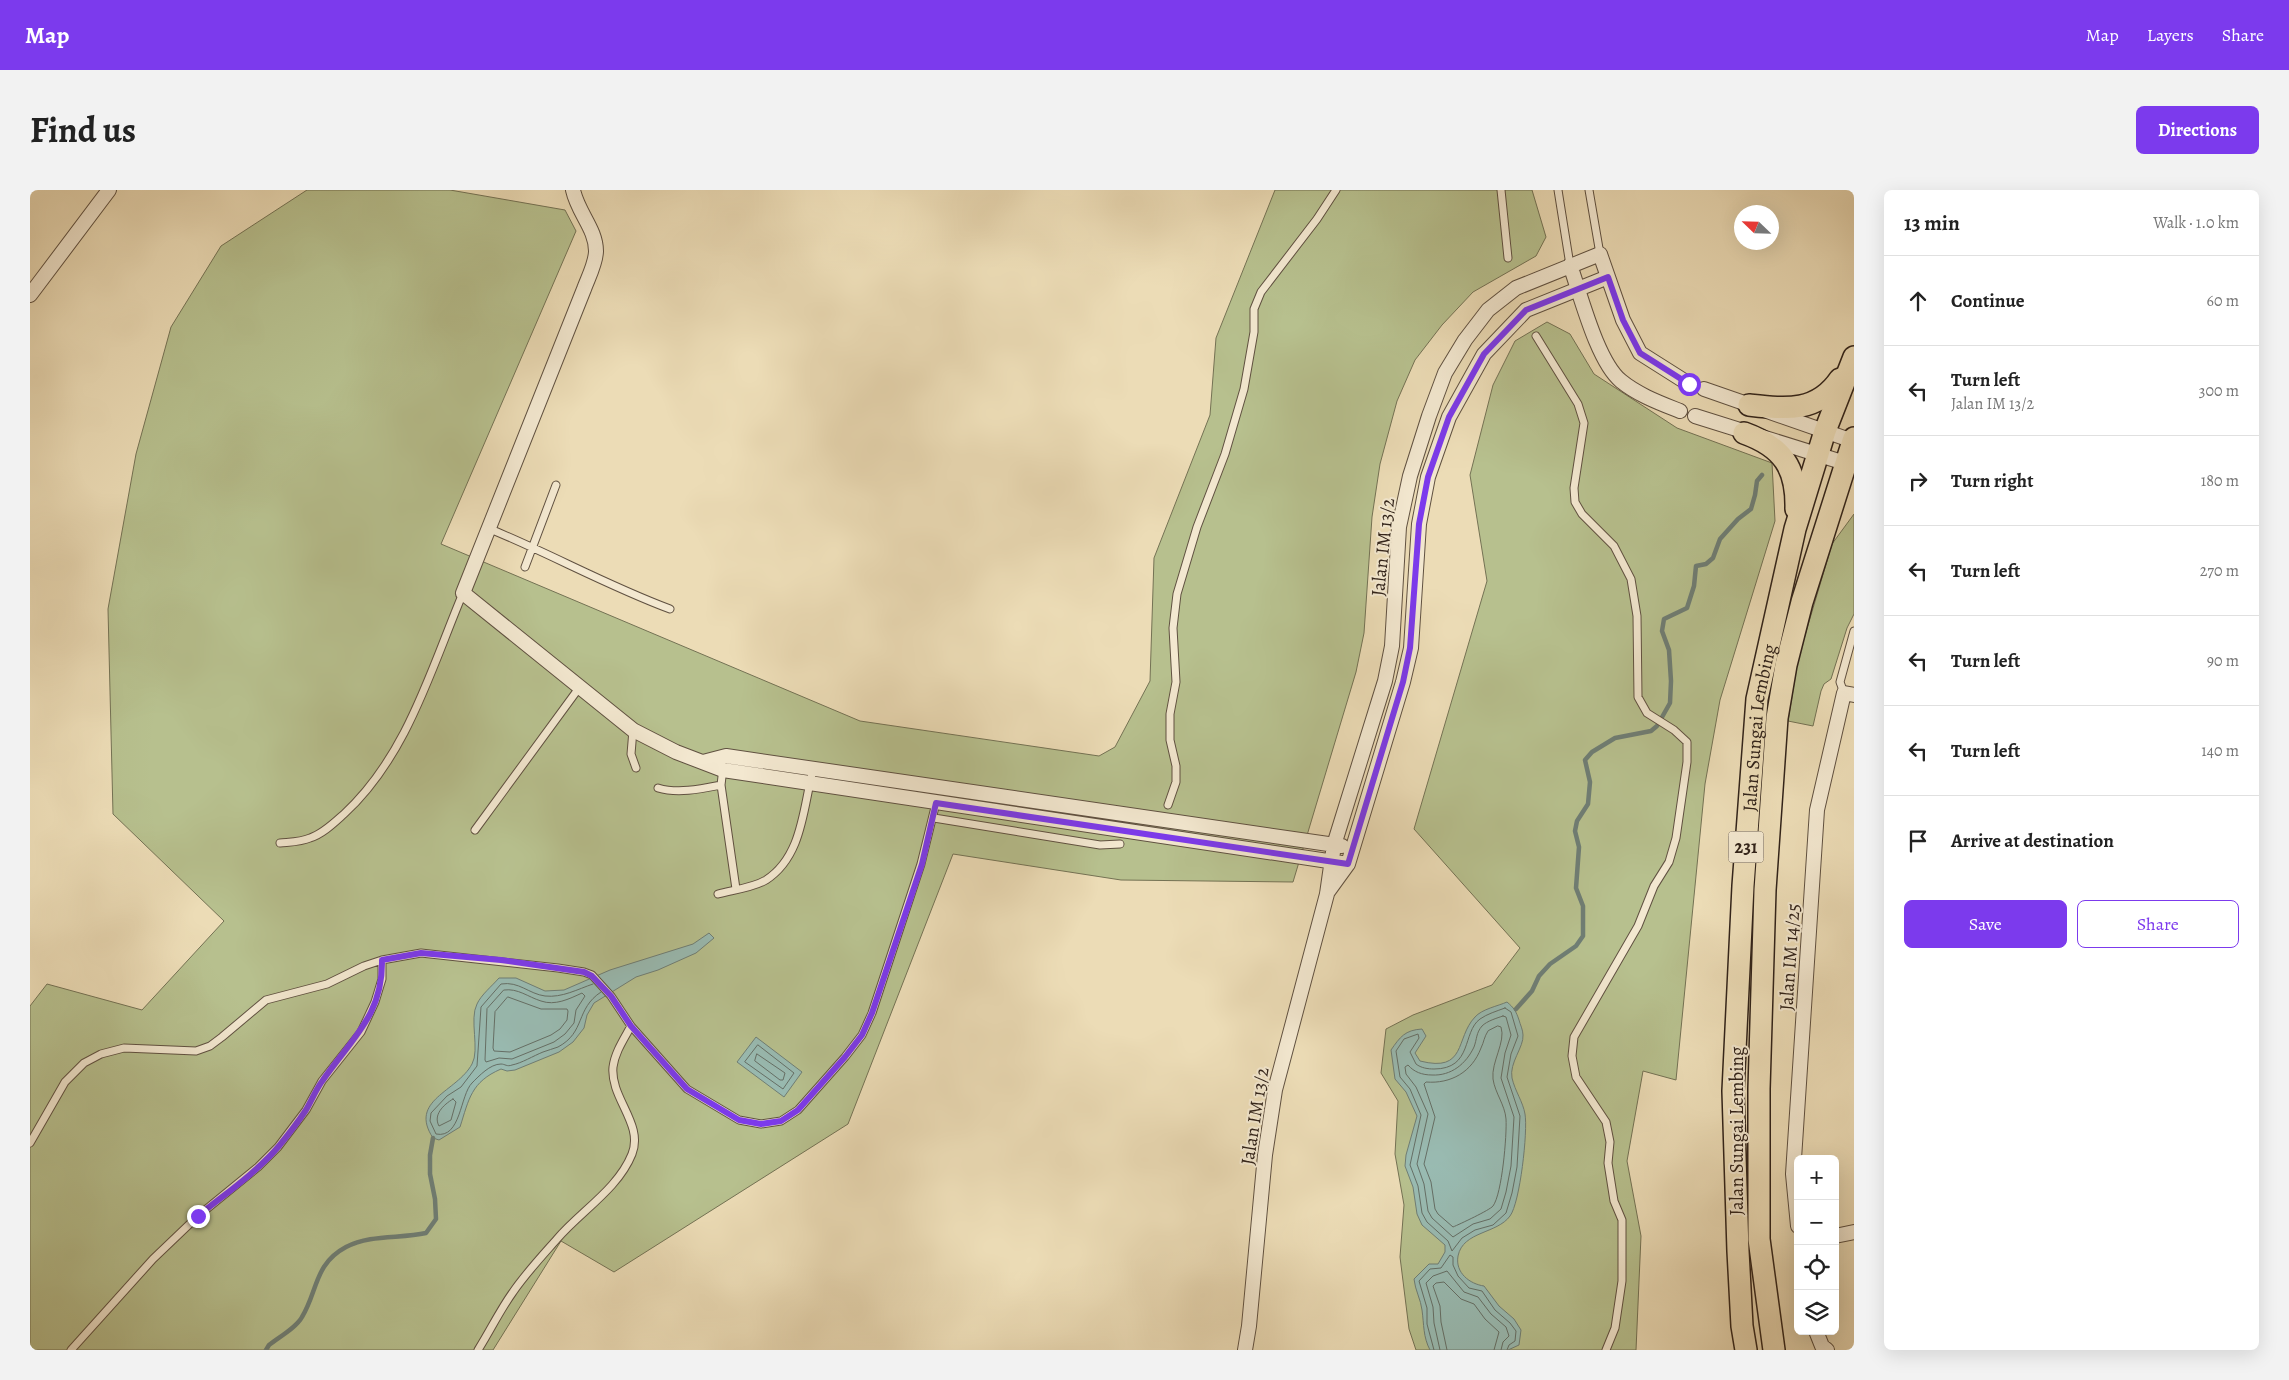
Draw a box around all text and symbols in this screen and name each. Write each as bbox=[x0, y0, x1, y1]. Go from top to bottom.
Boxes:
text: Map bbox=[25, 19, 69, 51]
text: Map bbox=[2086, 23, 2119, 47]
text: Layers bbox=[2147, 23, 2194, 47]
text: Share bbox=[2222, 23, 2264, 47]
text: Find us bbox=[30, 106, 136, 154]
button: Directions bbox=[2136, 106, 2259, 154]
north arrow bbox=[1734, 205, 1779, 250]
text: 13 min bbox=[1904, 209, 1960, 237]
text: Walk · 1.0 km bbox=[2153, 212, 2239, 234]
icon: ahead bbox=[1904, 287, 1932, 315]
text: Continue bbox=[1951, 288, 2025, 314]
text: 60 m bbox=[2207, 290, 2239, 312]
text: Turn left bbox=[1951, 367, 2020, 393]
route start bbox=[1678, 373, 1701, 396]
icon: left bbox=[1904, 377, 1932, 405]
text: 300 m bbox=[2199, 380, 2239, 402]
text: Jalan IM 13/2 bbox=[1951, 393, 2034, 415]
icon: right bbox=[1904, 467, 1932, 495]
text: Turn right bbox=[1951, 468, 2033, 494]
text: 180 m bbox=[2201, 470, 2239, 492]
street label: Jalan IM 13/2 bbox=[1365, 497, 1401, 597]
icon: left bbox=[1904, 557, 1932, 585]
text: Turn left bbox=[1951, 558, 2020, 584]
text: 270 m bbox=[2200, 560, 2239, 582]
street label: Jalan Sungai Lembing bbox=[1737, 641, 1783, 813]
icon: left bbox=[1904, 647, 1932, 675]
text: Turn left bbox=[1951, 648, 2020, 674]
text: 90 m bbox=[2207, 650, 2239, 672]
icon: left bbox=[1904, 737, 1932, 765]
text: Turn left bbox=[1951, 738, 2020, 764]
text: 140 m bbox=[2201, 740, 2239, 762]
icon: arrive bbox=[1904, 827, 1932, 855]
text: Arrive at destination bbox=[1951, 828, 2114, 854]
road number: 231 bbox=[1728, 832, 1764, 862]
button: Save bbox=[1904, 900, 2067, 948]
button: Share bbox=[2077, 900, 2239, 948]
street label: Jalan IM 14/25 bbox=[1773, 903, 1807, 1012]
street label: Jalan Sungai Lembing bbox=[1724, 1046, 1750, 1216]
street label: Jalan IM 13/2 bbox=[1234, 1065, 1276, 1167]
map controls bbox=[1794, 1155, 1839, 1335]
button: + bbox=[1794, 1155, 1839, 1200]
button: − bbox=[1794, 1200, 1839, 1245]
route end bbox=[187, 1205, 210, 1228]
button: locate bbox=[1794, 1245, 1839, 1290]
button: layers bbox=[1794, 1290, 1839, 1335]

